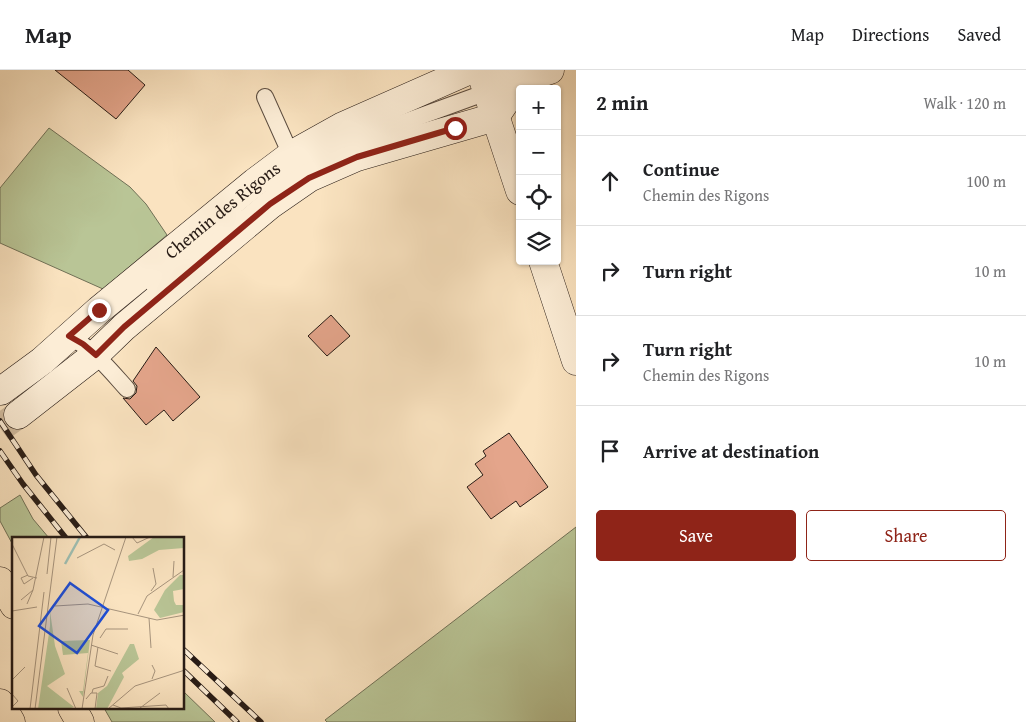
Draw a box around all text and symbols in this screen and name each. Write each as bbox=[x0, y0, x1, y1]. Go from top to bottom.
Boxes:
text: Map bbox=[25, 17, 72, 52]
text: Map bbox=[791, 21, 824, 48]
text: Directions bbox=[852, 21, 929, 48]
text: Saved bbox=[957, 21, 1001, 48]
map controls bbox=[516, 85, 561, 265]
button: + bbox=[516, 85, 561, 130]
text: 2 min bbox=[596, 87, 648, 118]
text: Walk · 120 m bbox=[923, 91, 1006, 115]
route start bbox=[444, 117, 467, 140]
button: − bbox=[516, 130, 561, 175]
street label: Chemin des Rigons bbox=[158, 154, 286, 265]
text: Continue bbox=[643, 155, 720, 183]
icon: ahead bbox=[596, 167, 624, 195]
text: 100 m bbox=[966, 169, 1006, 193]
button: locate bbox=[516, 175, 561, 220]
text: Chemin des Rigons bbox=[643, 183, 769, 207]
button: layers bbox=[516, 220, 561, 265]
icon: right bbox=[596, 257, 624, 285]
text: Turn right bbox=[643, 257, 732, 285]
text: 10 m bbox=[974, 259, 1006, 283]
route end bbox=[88, 299, 111, 322]
text: Turn right bbox=[643, 335, 732, 363]
icon: right bbox=[596, 347, 624, 375]
text: 10 m bbox=[974, 349, 1006, 373]
text: Chemin des Rigons bbox=[643, 363, 769, 387]
icon: arrive bbox=[596, 437, 624, 465]
text: Arrive at destination bbox=[643, 437, 819, 465]
button: Save bbox=[596, 510, 796, 561]
button: Share bbox=[806, 510, 1006, 561]
inset map bbox=[12, 537, 185, 710]

